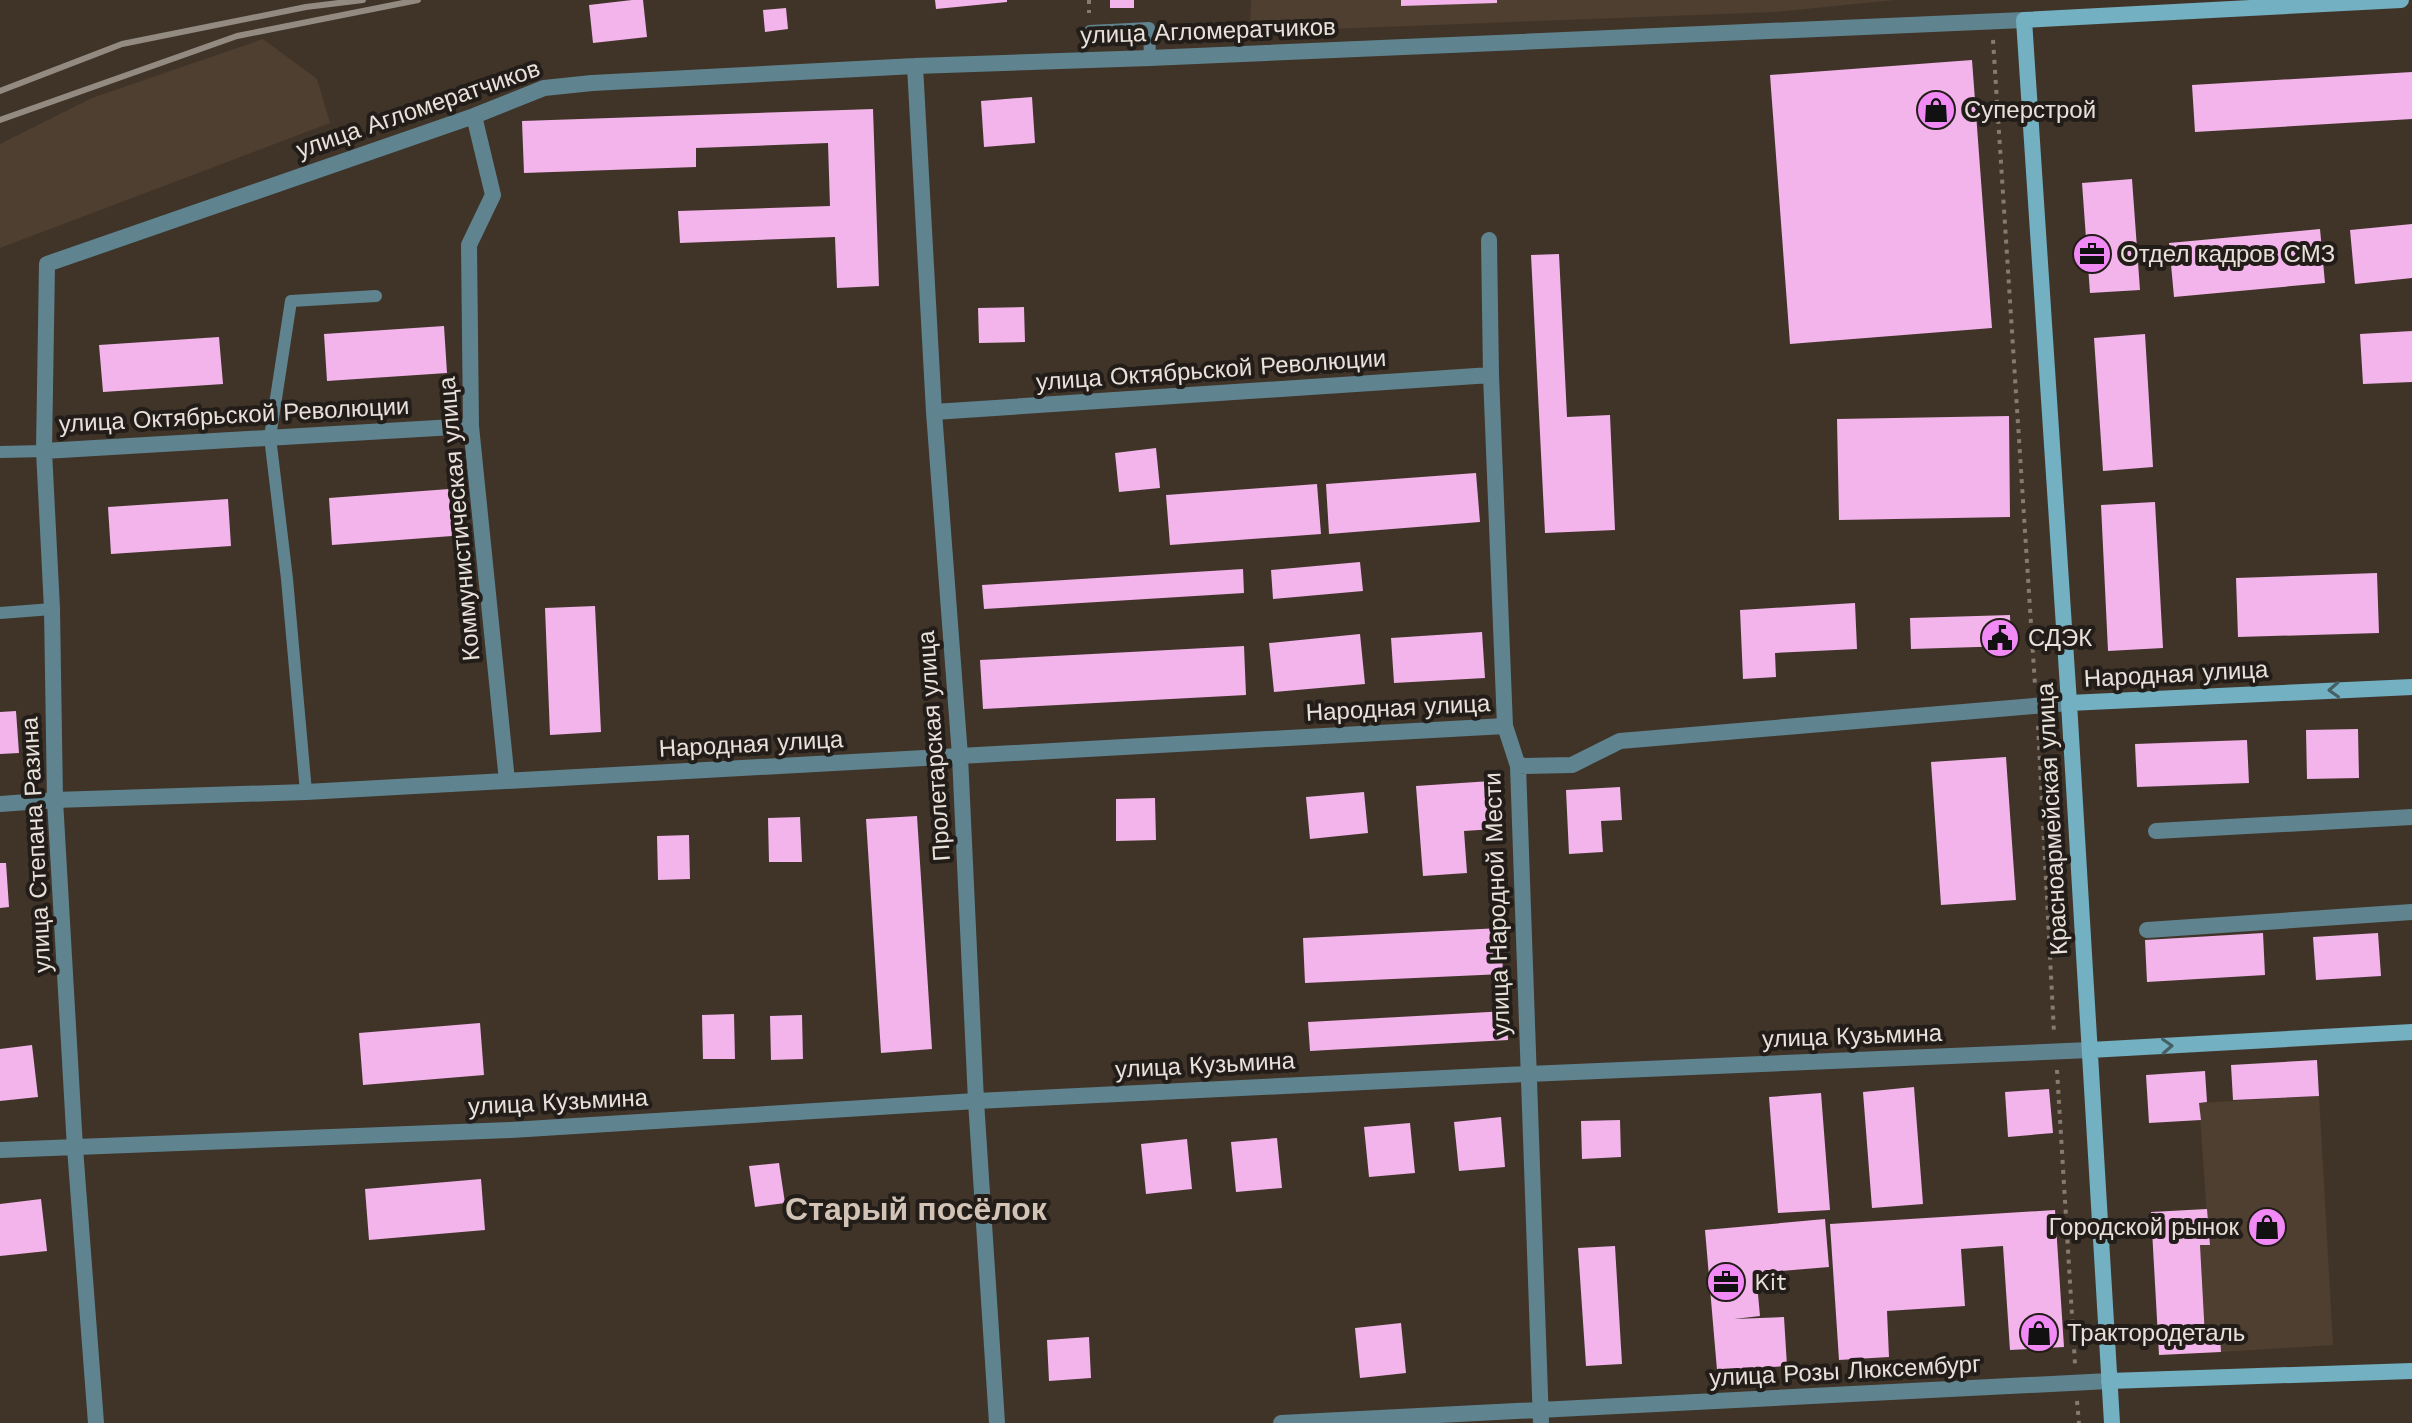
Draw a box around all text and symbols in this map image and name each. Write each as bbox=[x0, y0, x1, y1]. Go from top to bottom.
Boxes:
street label: улица Агломератчиков bbox=[1080, 13, 1336, 49]
street label: улица Агломератчиков bbox=[293, 54, 543, 164]
shop icon: Суперстрой bbox=[1915, 89, 1957, 131]
place label: Суперстрой bbox=[1964, 96, 2096, 124]
office icon: Отдел кадров СМЗ bbox=[2071, 233, 2113, 275]
place label: Отдел кадров СМЗ bbox=[2120, 240, 2335, 268]
street label: улица Октябрьской Революции bbox=[1035, 344, 1387, 396]
street label: Коммунистическая улица bbox=[433, 375, 485, 662]
street label: улица Октябрьской Революции bbox=[58, 392, 410, 438]
public building icon: СДЭК bbox=[1979, 617, 2021, 659]
place label: СДЭК bbox=[2028, 624, 2092, 652]
street label: Пролетарская улица bbox=[912, 629, 956, 862]
street label: Народная улица bbox=[2083, 655, 2270, 693]
street label: Красноармейская улица bbox=[2031, 681, 2073, 956]
one-way arrow bbox=[2327, 682, 2340, 699]
street label: Народная улица bbox=[1305, 689, 1492, 727]
street label: улица Степана Разина bbox=[15, 716, 57, 974]
street label: Народная улица bbox=[658, 725, 845, 763]
street label: улица Народной Мести bbox=[1478, 772, 1516, 1036]
street label: улица Кузьмина bbox=[1761, 1019, 1943, 1053]
one-way arrow bbox=[2161, 1038, 2174, 1055]
street label: улица Кузьмина bbox=[1114, 1046, 1296, 1084]
street label: улица Кузьмина bbox=[467, 1083, 649, 1121]
district label: Старый посёлок bbox=[785, 1190, 1048, 1228]
shop icon: Городской рынок bbox=[2246, 1206, 2288, 1248]
place label: Городской рынок bbox=[2049, 1213, 2239, 1241]
office icon: Kit bbox=[1705, 1261, 1747, 1303]
place label: Kit bbox=[1754, 1268, 1786, 1296]
shop icon: Трактородеталь bbox=[2018, 1312, 2060, 1354]
place label: Трактородеталь bbox=[2067, 1319, 2245, 1347]
street label: улица Розы Люксембург bbox=[1709, 1350, 1982, 1392]

